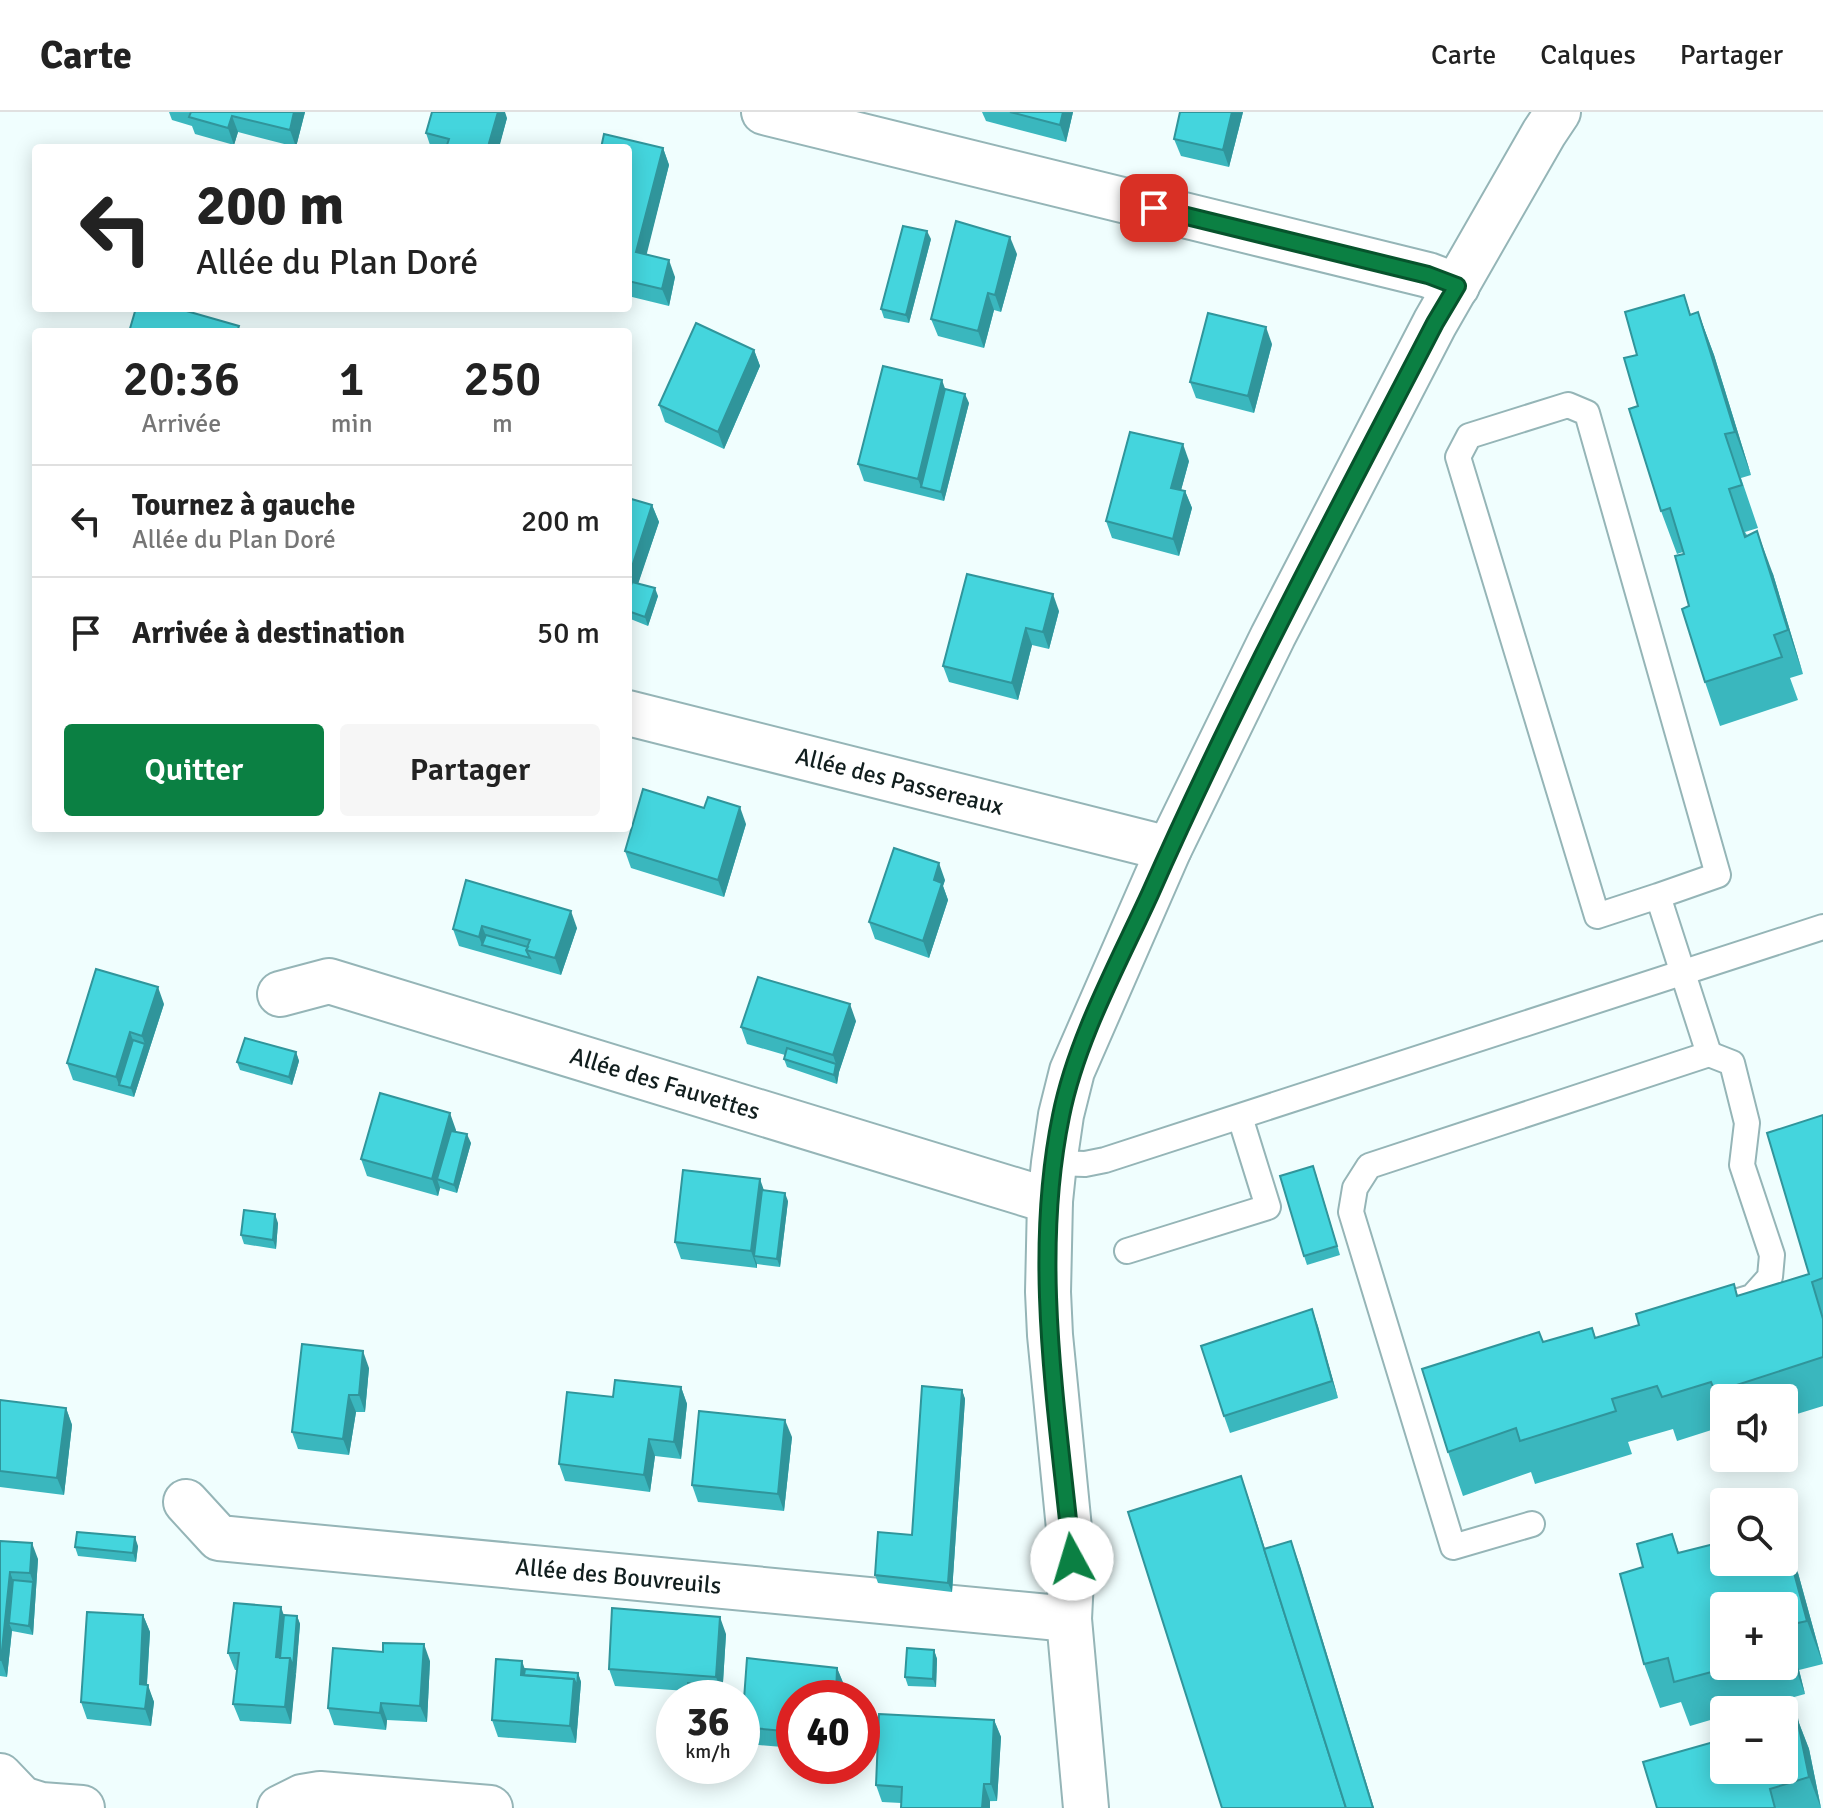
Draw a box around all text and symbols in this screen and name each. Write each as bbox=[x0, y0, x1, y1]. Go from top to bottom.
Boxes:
text: Carte bbox=[40, 32, 132, 79]
text: Carte bbox=[1431, 38, 1496, 72]
text: Calques bbox=[1540, 38, 1636, 72]
text: Partager bbox=[1680, 38, 1783, 72]
text: 200 m bbox=[196, 171, 344, 240]
pin bbox=[1120, 174, 1188, 242]
icon: left bbox=[64, 176, 168, 280]
icon: arrive bbox=[1132, 186, 1176, 230]
text: Allée du Plan Doré bbox=[196, 240, 478, 285]
text: 20:36 bbox=[123, 350, 240, 409]
text: 1 bbox=[339, 350, 365, 409]
text: 250 bbox=[463, 350, 541, 409]
text: Arrivée bbox=[141, 408, 221, 440]
text: min bbox=[331, 408, 373, 440]
text: m bbox=[492, 408, 513, 440]
text: Tournez à gauche bbox=[132, 487, 355, 524]
icon: left bbox=[64, 499, 108, 543]
text: 200 m bbox=[521, 503, 600, 540]
text: Allée du Plan Doré bbox=[132, 524, 336, 556]
icon: arrive bbox=[64, 611, 108, 655]
text: Arrivée à destination bbox=[132, 615, 405, 652]
text: 50 m bbox=[537, 615, 600, 652]
button: Quitter bbox=[64, 724, 324, 816]
button: Partager bbox=[340, 724, 600, 816]
street label: Allée des Passereaux bbox=[793, 741, 1006, 822]
street label: Allée des Fauvettes bbox=[567, 1040, 763, 1127]
map controls bbox=[1710, 1384, 1798, 1784]
button: sound bbox=[1710, 1384, 1798, 1472]
button: search bbox=[1710, 1488, 1798, 1576]
position arrow bbox=[1030, 1517, 1114, 1601]
street label: Allée des Bouvreuils bbox=[514, 1551, 723, 1601]
button: + bbox=[1710, 1592, 1798, 1680]
speed limit sign: 40 bbox=[776, 1680, 880, 1784]
button: − bbox=[1710, 1696, 1798, 1784]
text: 36 bbox=[686, 1697, 730, 1747]
text: km/h bbox=[685, 1739, 731, 1764]

